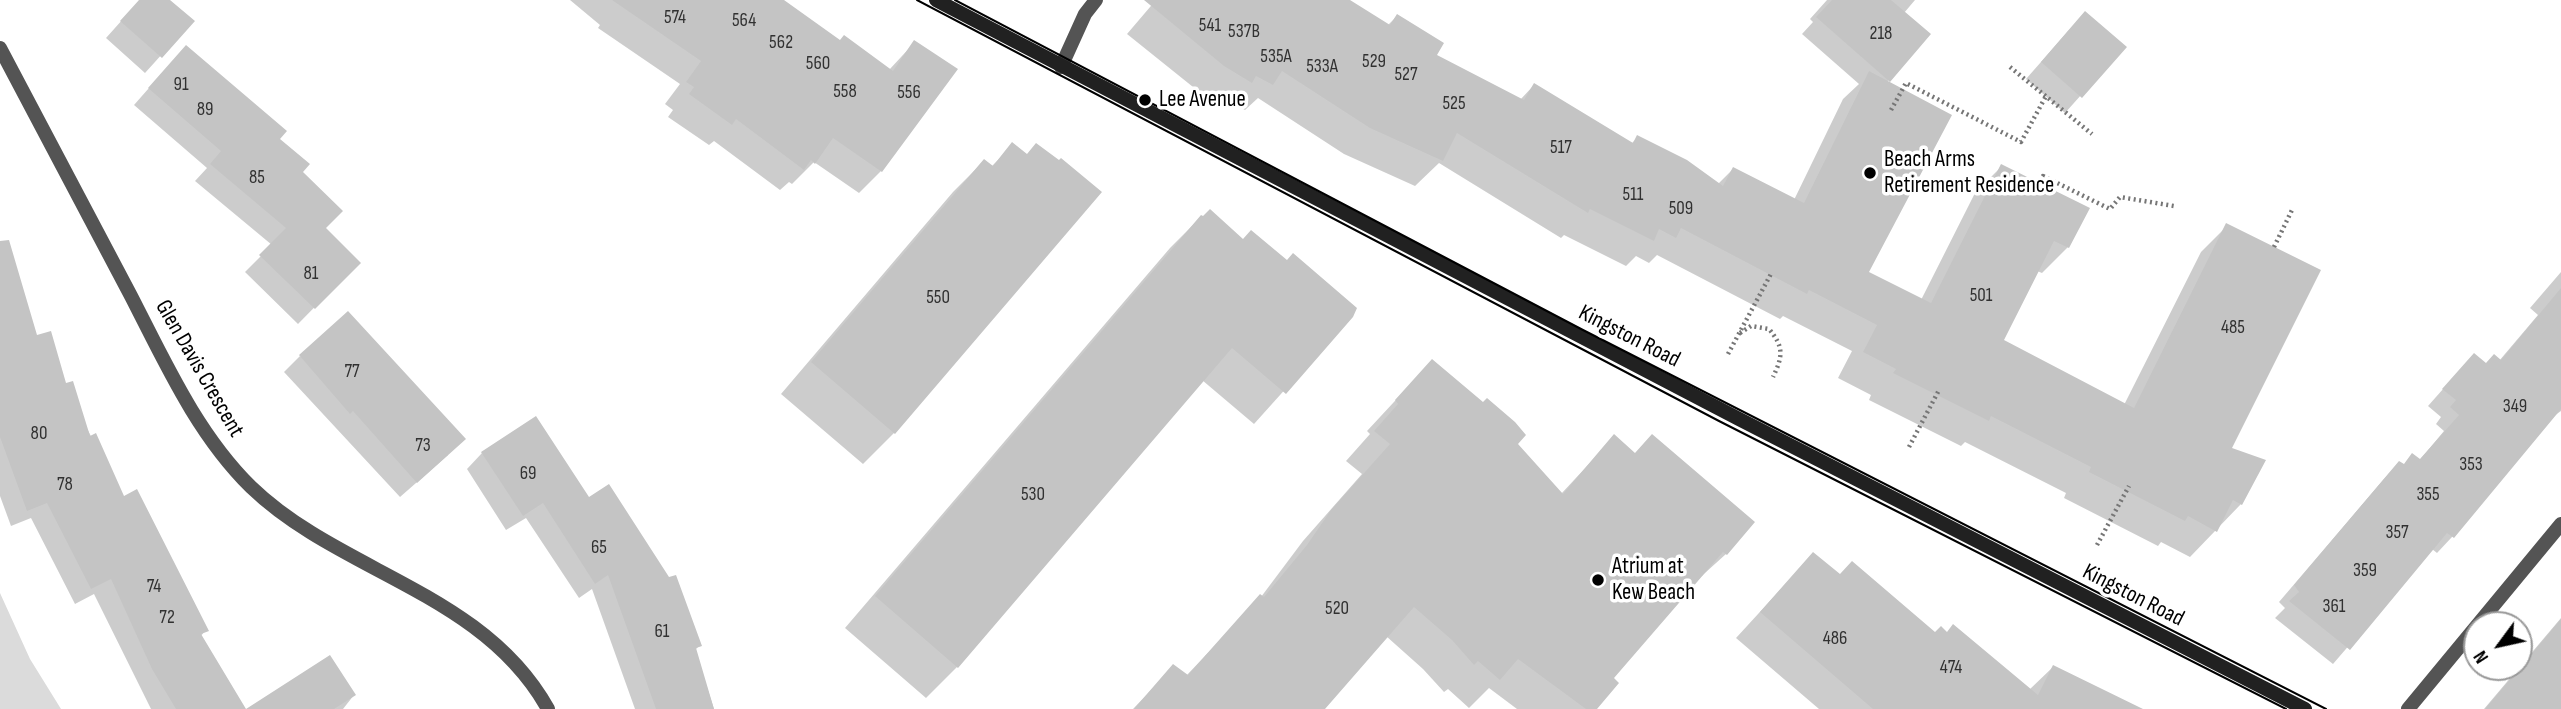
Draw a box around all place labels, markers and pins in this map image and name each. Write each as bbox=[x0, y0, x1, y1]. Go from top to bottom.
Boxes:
place label: Lee Avenue bbox=[1159, 86, 1246, 114]
marker: Lee Avenue bbox=[1137, 92, 1153, 108]
place label: Beach Arms Retirement Residence bbox=[1884, 146, 2054, 200]
marker: Beach Arms Retirement Residence bbox=[1862, 165, 1878, 181]
place label: Atrium at Kew Beach bbox=[1612, 553, 1695, 607]
marker: Atrium at Kew Beach bbox=[1590, 572, 1606, 588]

